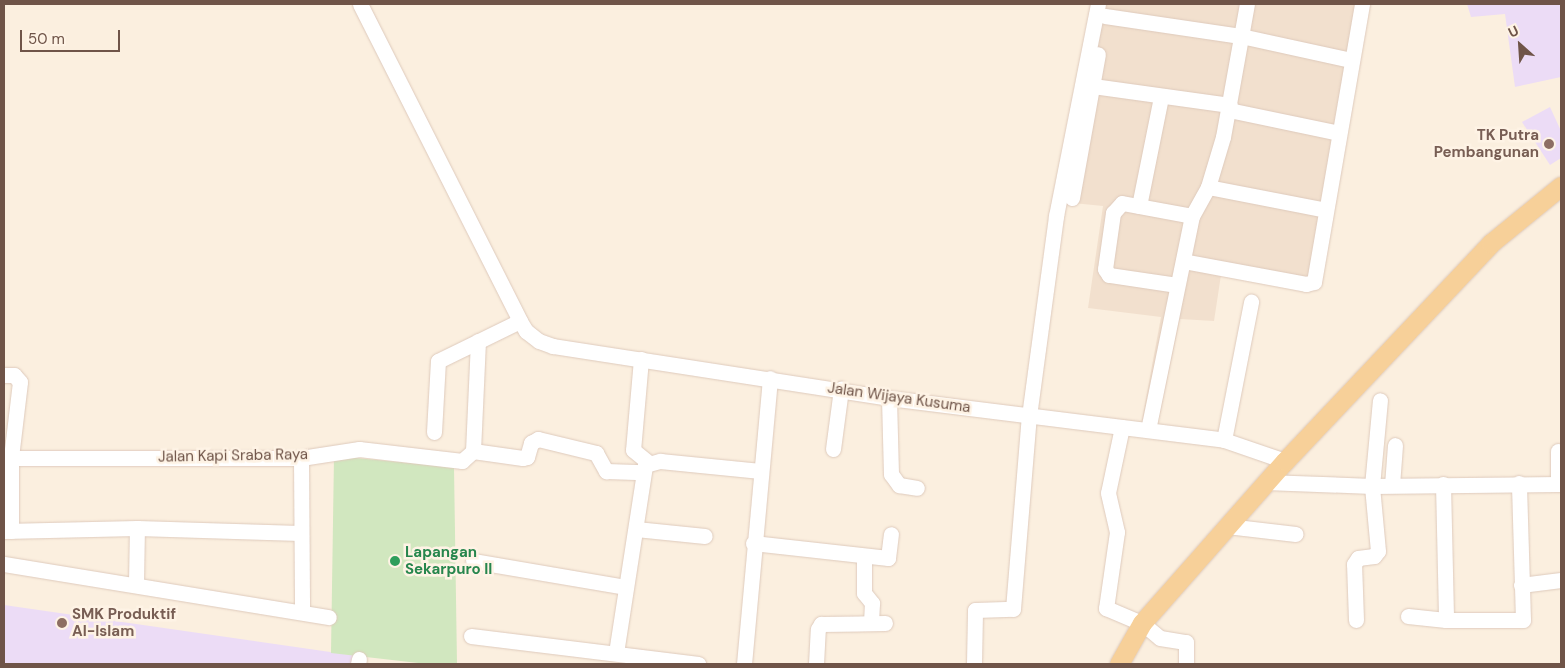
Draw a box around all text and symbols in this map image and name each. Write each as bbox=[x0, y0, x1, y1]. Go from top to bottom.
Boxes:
scale bar bbox=[22, 20, 122, 52]
north arrow bbox=[1495, 20, 1545, 70]
text: U bbox=[1505, 21, 1522, 42]
text: 50 m bbox=[28, 29, 65, 49]
place label: TK Putra Pembangunan bbox=[1434, 126, 1539, 161]
marker: TK Putra Pembangunan bbox=[1543, 138, 1555, 150]
street label: Jalan Wijaya Kusuma bbox=[826, 379, 972, 417]
street label: Jalan Kapi Sraba Raya bbox=[158, 446, 308, 466]
place label: Lapangan Sekarpuro II bbox=[405, 543, 492, 578]
marker: Lapangan Sekarpuro II bbox=[389, 555, 401, 567]
place label: SMK Produktif Al-Islam bbox=[72, 605, 176, 640]
marker: SMK Produktif Al-Islam bbox=[56, 617, 68, 629]

